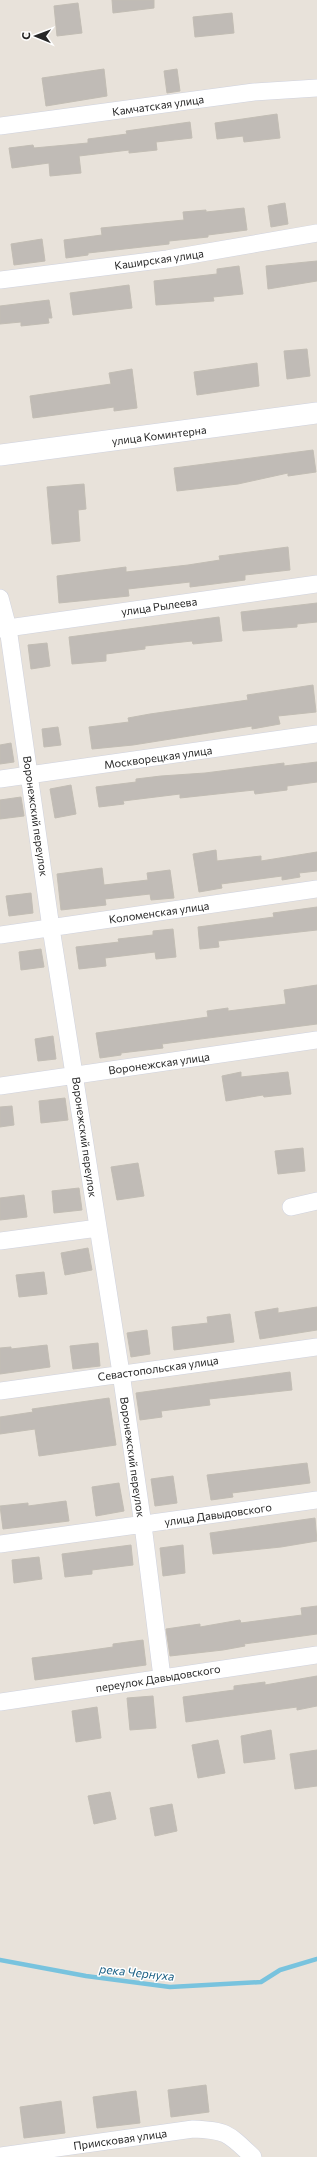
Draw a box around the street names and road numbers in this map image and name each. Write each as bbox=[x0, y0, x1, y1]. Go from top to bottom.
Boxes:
street label: Камчатская улица bbox=[111, 92, 205, 118]
street label: Каширская улица bbox=[114, 246, 204, 272]
street label: улица Коминтерна bbox=[111, 423, 207, 447]
street label: улица Рылеева bbox=[120, 594, 198, 618]
street label: Москворецкая улица bbox=[103, 743, 213, 771]
street label: Воронежский переулок bbox=[21, 755, 51, 877]
street label: Коломенская улица bbox=[108, 899, 210, 925]
street label: Воронежская улица bbox=[107, 1049, 211, 1077]
street label: Воронежский переулок bbox=[70, 1076, 100, 1198]
street label: Севастопольская улица bbox=[97, 1353, 219, 1383]
street label: Воронежский переулок bbox=[118, 1396, 148, 1518]
street label: улица Давыдовского bbox=[164, 1500, 273, 1528]
street label: переулок Давыдовского bbox=[95, 1662, 222, 1694]
street label: Приисковая улица bbox=[72, 2126, 168, 2152]

